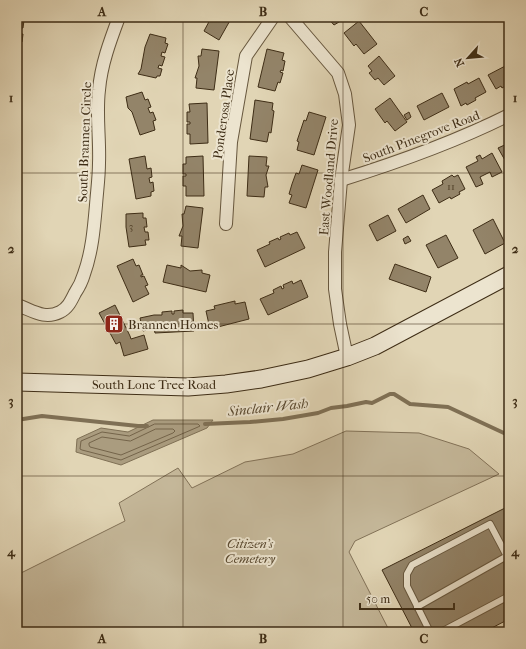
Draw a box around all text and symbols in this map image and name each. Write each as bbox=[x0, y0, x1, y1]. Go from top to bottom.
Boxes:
text: A bbox=[97, 4, 107, 19]
text: B bbox=[259, 4, 268, 19]
text: C bbox=[420, 4, 429, 19]
north arrow bbox=[448, 38, 488, 78]
text: N bbox=[452, 55, 467, 69]
street label: Ponderosa Place bbox=[210, 68, 237, 160]
street label: South Brannen Circle bbox=[75, 81, 94, 203]
text: 1 bbox=[9, 90, 14, 105]
text: 1 bbox=[513, 90, 518, 105]
street label: South Pinegrove Road bbox=[361, 107, 483, 166]
street label: East Woodland Drive bbox=[316, 118, 341, 236]
house number: 11 bbox=[447, 180, 455, 193]
house number: 3 bbox=[129, 220, 133, 233]
text: 2 bbox=[8, 241, 15, 256]
text: 2 bbox=[512, 241, 519, 256]
building icon: Brannen Homes bbox=[103, 313, 125, 335]
place label: Brannen Homes bbox=[128, 317, 219, 332]
street label: South Lone Tree Road bbox=[92, 377, 217, 392]
text: 3 bbox=[8, 393, 14, 409]
text: 3 bbox=[512, 393, 518, 409]
water label: Sinclair Wash bbox=[226, 395, 309, 420]
park label: Citizen's Cemetery bbox=[225, 536, 276, 566]
text: 4 bbox=[6, 544, 16, 560]
text: 4 bbox=[510, 544, 520, 560]
scale bar bbox=[360, 585, 454, 611]
text: 50 m bbox=[366, 592, 390, 606]
text: A bbox=[97, 631, 107, 646]
text: B bbox=[259, 631, 268, 646]
text: C bbox=[420, 631, 429, 646]

